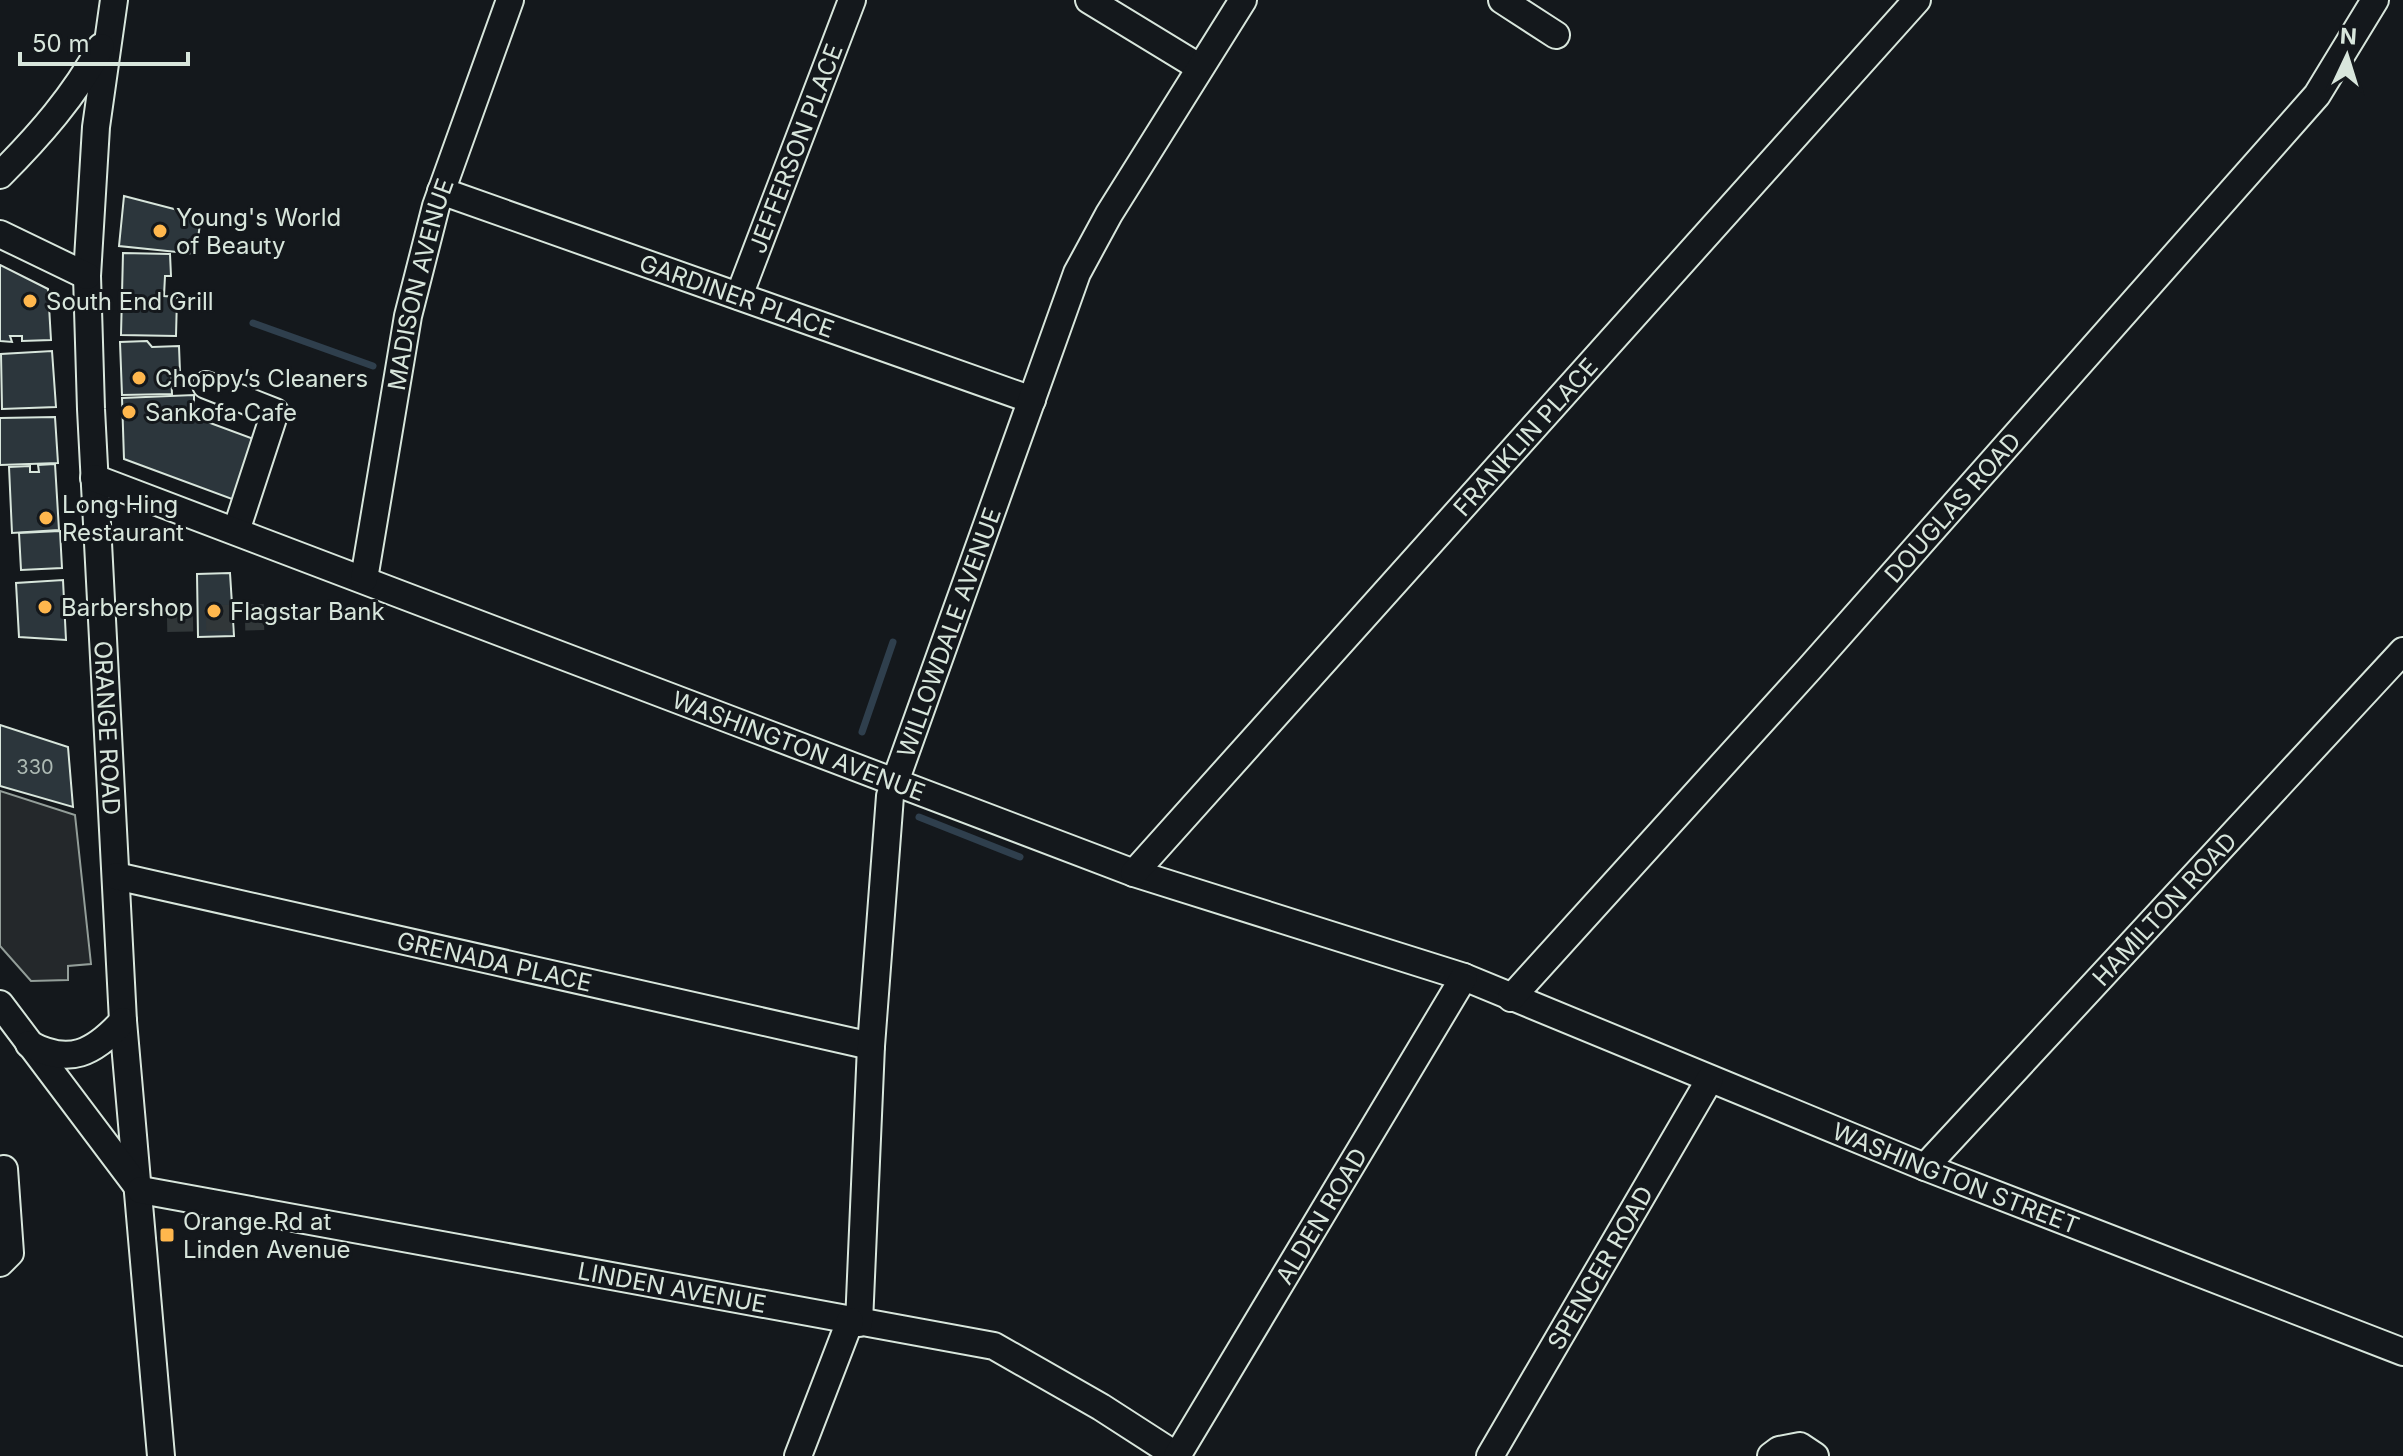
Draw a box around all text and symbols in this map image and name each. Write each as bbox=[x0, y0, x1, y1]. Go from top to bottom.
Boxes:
scale bar bbox=[20, 16, 188, 66]
north arrow bbox=[2307, 16, 2387, 96]
text: N bbox=[2339, 22, 2358, 50]
text: 50 m bbox=[32, 29, 90, 58]
street label: JEFFERSON PLACE bbox=[742, 40, 848, 257]
street label: MADISON AVENUE bbox=[381, 174, 459, 392]
place label: Young's World of Beauty bbox=[176, 203, 341, 260]
marker: Young's World of Beauty bbox=[151, 222, 169, 240]
street label: GARDINER PLACE bbox=[636, 248, 838, 343]
place label: South End Grill bbox=[46, 287, 214, 316]
marker: South End Grill bbox=[21, 292, 39, 310]
street label: FRANKLIN PLACE bbox=[1447, 352, 1603, 522]
place label: Choppy’s Cleaners bbox=[155, 364, 368, 393]
marker: Choppy’s Cleaners bbox=[130, 369, 148, 387]
place label: Sankofa Cafe bbox=[145, 398, 297, 427]
marker: Sankofa Cafe bbox=[120, 403, 138, 421]
street label: DOUGLAS ROAD bbox=[1878, 426, 2026, 588]
place label: Long Hing Restaurant bbox=[62, 490, 184, 547]
street label: WILLOWDALE AVENUE bbox=[891, 504, 1006, 761]
marker: Long Hing Restaurant bbox=[37, 509, 55, 527]
place label: Barbershop bbox=[61, 593, 193, 622]
place label: Flagstar Bank bbox=[230, 597, 385, 626]
marker: Barbershop bbox=[36, 598, 54, 616]
marker: Flagstar Bank bbox=[205, 602, 223, 620]
street label: ORANGE ROAD bbox=[89, 640, 127, 816]
street label: WASHINGTON AVENUE bbox=[668, 685, 929, 807]
house number: 330 bbox=[16, 755, 54, 779]
street label: HAMILTON ROAD bbox=[2086, 826, 2242, 991]
street label: GRENADA PLACE bbox=[394, 925, 595, 997]
street label: WASHINGTON STREET bbox=[1829, 1116, 2083, 1240]
street label: ALDEN ROAD bbox=[1269, 1142, 1373, 1289]
street label: SPENCER ROAD bbox=[1541, 1181, 1659, 1355]
place label: Orange Rd at Linden Avenue bbox=[183, 1207, 350, 1264]
marker: Orange Rd at Linden Avenue bbox=[158, 1226, 176, 1244]
street label: LINDEN AVENUE bbox=[576, 1256, 769, 1319]

